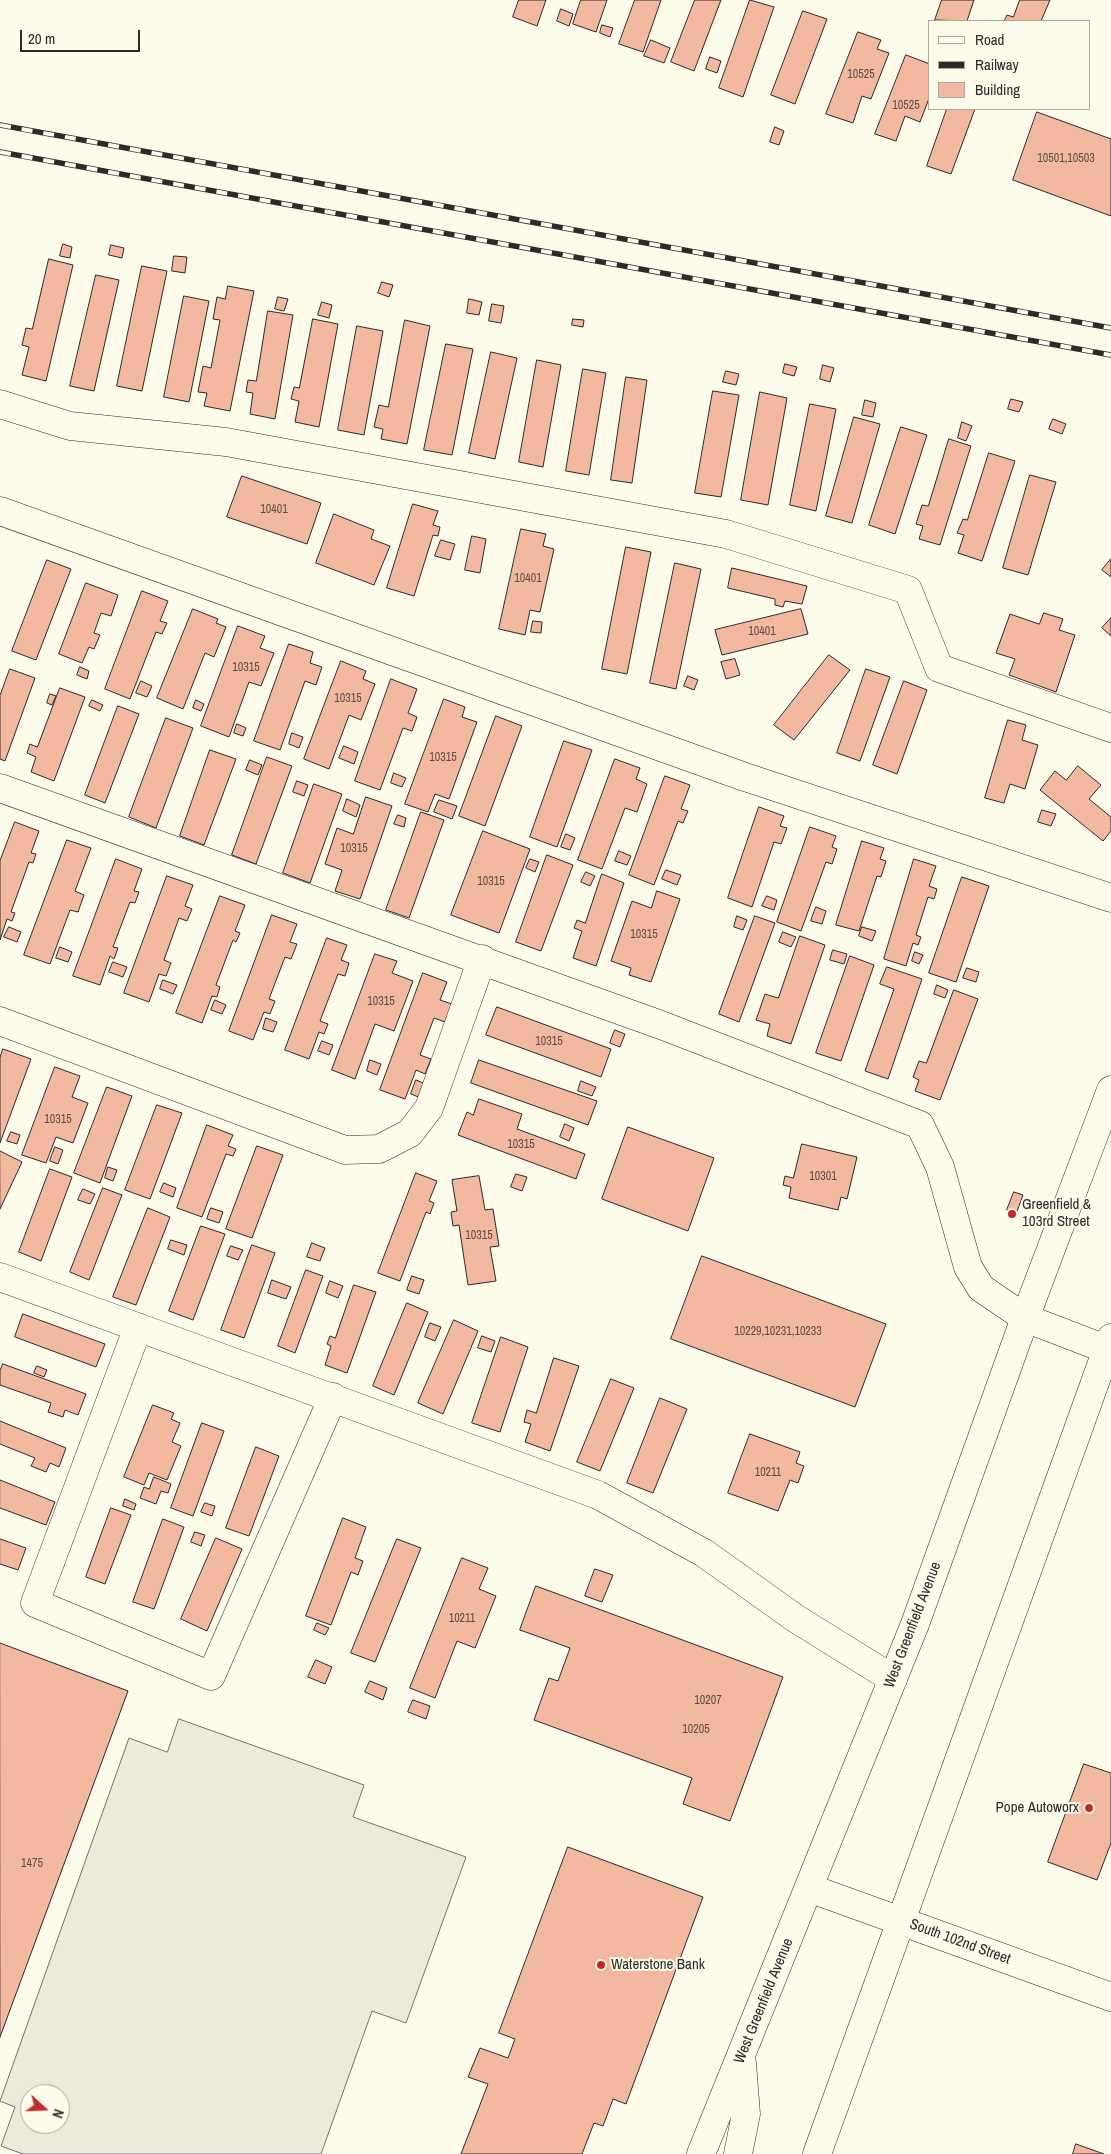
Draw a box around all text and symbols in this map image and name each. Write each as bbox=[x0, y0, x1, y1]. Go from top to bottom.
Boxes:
scale bar bbox=[22, 20, 142, 52]
legend bbox=[928, 20, 1091, 110]
text: 20 m bbox=[28, 28, 55, 49]
text: Road bbox=[975, 29, 1004, 50]
text: Railway bbox=[975, 54, 1019, 75]
house number: 10525 bbox=[847, 68, 875, 82]
text: Building bbox=[975, 79, 1020, 100]
house number: 10525 bbox=[892, 99, 920, 113]
house number: 10501,10503 bbox=[1037, 152, 1095, 166]
house number: 10401 bbox=[260, 503, 288, 517]
house number: 10401 bbox=[514, 572, 542, 586]
house number: 10401 bbox=[748, 625, 776, 639]
house number: 10315 bbox=[232, 661, 260, 675]
house number: 10315 bbox=[334, 692, 362, 706]
house number: 10315 bbox=[429, 751, 457, 765]
house number: 10315 bbox=[340, 842, 368, 856]
house number: 10315 bbox=[477, 875, 505, 889]
house number: 10315 bbox=[630, 928, 658, 942]
house number: 10315 bbox=[367, 995, 395, 1009]
house number: 10315 bbox=[535, 1035, 563, 1049]
house number: 10315 bbox=[44, 1113, 72, 1127]
house number: 10315 bbox=[507, 1138, 535, 1152]
house number: 10301 bbox=[809, 1170, 837, 1184]
place label: Greenfield & 103rd Street bbox=[1022, 1196, 1091, 1231]
marker: Greenfield & 103rd Street bbox=[1006, 1208, 1018, 1220]
house number: 10315 bbox=[465, 1229, 493, 1243]
house number: 10229,10231,10233 bbox=[734, 1325, 822, 1339]
house number: 10211 bbox=[755, 1466, 781, 1480]
street label: West Greenfield Avenue bbox=[881, 1559, 945, 1691]
house number: 10211 bbox=[449, 1612, 475, 1626]
house number: 10207 bbox=[694, 1694, 722, 1708]
house number: 10205 bbox=[682, 1723, 710, 1737]
place label: Pope Autoworx bbox=[996, 1799, 1079, 1817]
marker: Pope Autoworx bbox=[1083, 1802, 1095, 1814]
house number: 1475 bbox=[21, 1857, 43, 1871]
street label: South 102nd Street bbox=[907, 1915, 1013, 1969]
street label: West Greenfield Avenue bbox=[731, 1936, 797, 2066]
place label: Waterstone Bank bbox=[611, 1956, 705, 1974]
marker: Waterstone Bank bbox=[595, 1959, 607, 1971]
north arrow bbox=[20, 2084, 70, 2134]
text: N bbox=[48, 2107, 68, 2121]

